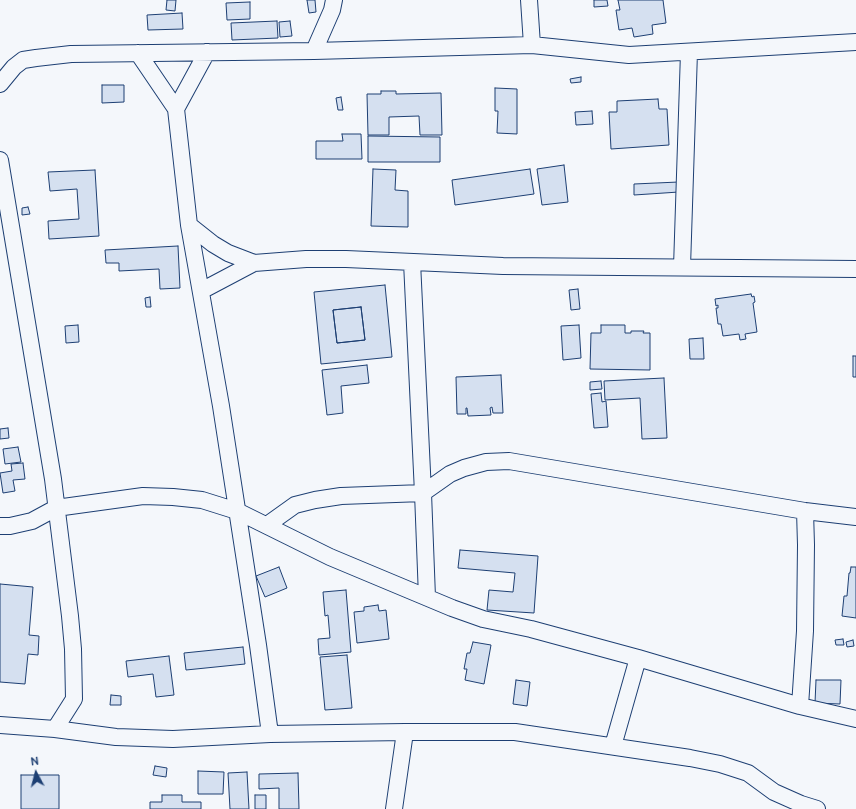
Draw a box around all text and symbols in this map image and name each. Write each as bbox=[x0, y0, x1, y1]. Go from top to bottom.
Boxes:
north arrow bbox=[16, 753, 56, 793]
text: N bbox=[30, 755, 39, 768]

